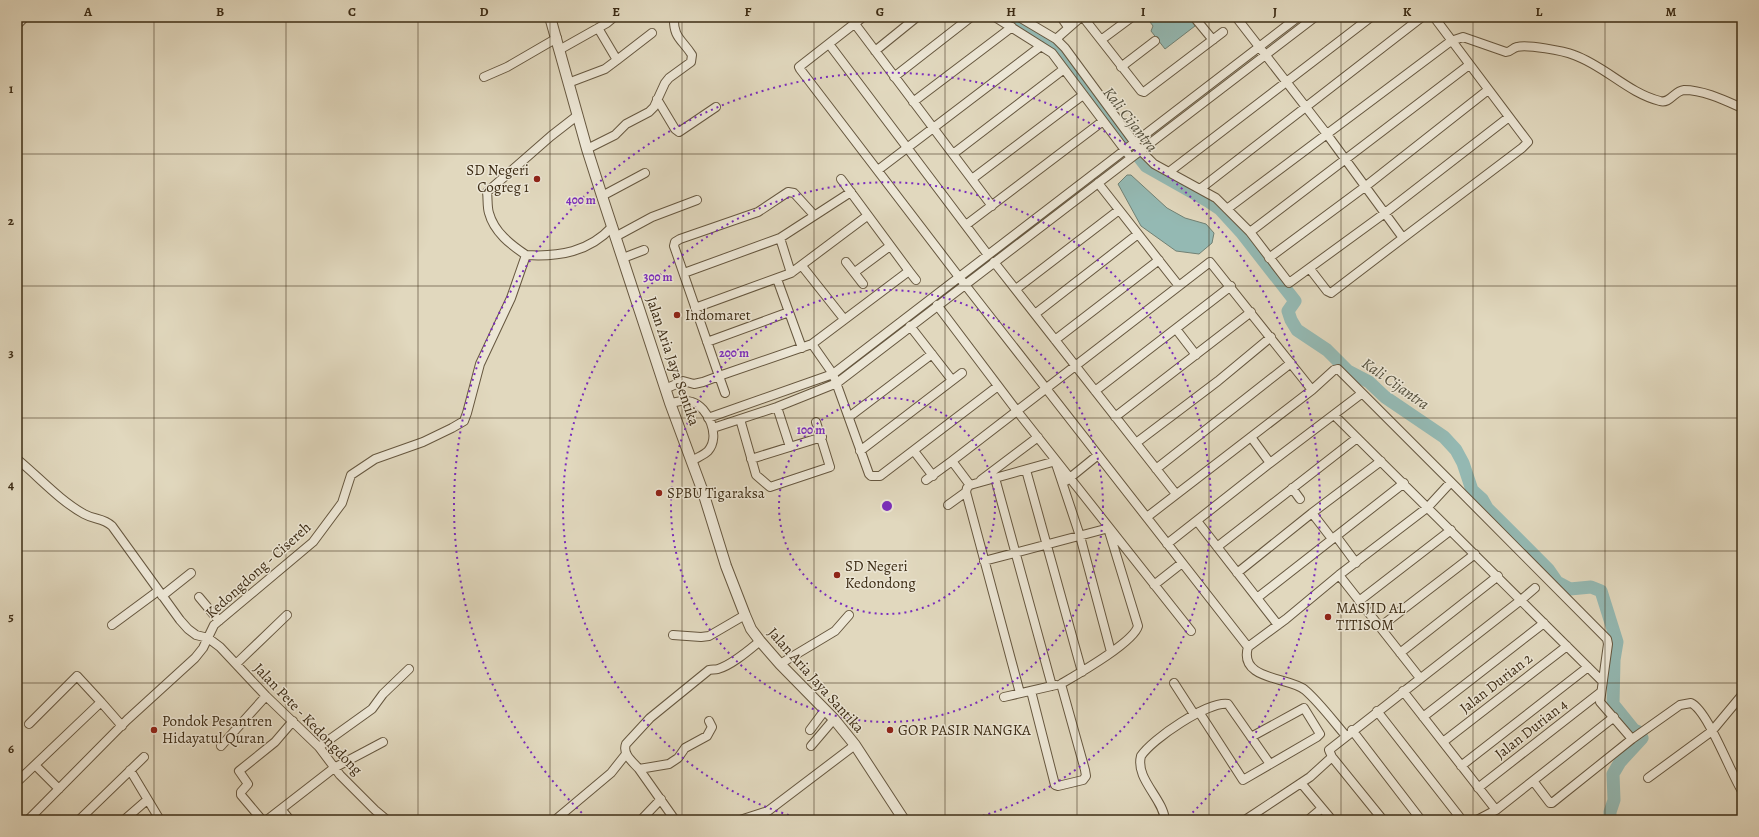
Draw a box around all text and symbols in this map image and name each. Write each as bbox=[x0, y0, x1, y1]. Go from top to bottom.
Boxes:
text: A bbox=[83, 3, 93, 20]
text: B bbox=[216, 3, 224, 20]
text: C bbox=[348, 3, 356, 20]
text: D bbox=[479, 3, 489, 20]
text: E bbox=[612, 3, 620, 20]
text: F bbox=[745, 3, 752, 20]
text: G bbox=[876, 3, 884, 20]
text: H bbox=[1006, 3, 1016, 20]
text: I bbox=[1141, 3, 1146, 20]
text: J bbox=[1273, 3, 1277, 20]
text: K bbox=[1403, 3, 1412, 20]
text: L bbox=[1536, 3, 1543, 20]
text: M bbox=[1666, 3, 1677, 20]
text: 1 bbox=[9, 80, 14, 97]
water label: Kali Cijantra bbox=[1098, 82, 1163, 157]
place label: SD Negeri Cogreg 1 bbox=[466, 160, 529, 197]
marker: SD Negeri Cogreg 1 bbox=[532, 174, 542, 184]
text: 400 m bbox=[566, 192, 596, 208]
text: 2 bbox=[8, 212, 15, 229]
text: 300 m bbox=[643, 269, 673, 285]
street label: Jalan Aria Jaya Sentika bbox=[642, 294, 704, 428]
place label: Indomaret bbox=[685, 305, 751, 325]
marker: Indomaret bbox=[672, 310, 682, 320]
text: 3 bbox=[8, 344, 14, 361]
text: 200 m bbox=[719, 345, 749, 361]
water label: Kali Cijantra bbox=[1357, 353, 1434, 415]
text: 100 m bbox=[797, 422, 825, 438]
text: 4 bbox=[8, 476, 14, 493]
place label: SPBU Tigaraksa bbox=[667, 483, 765, 503]
marker: SPBU Tigaraksa bbox=[654, 488, 664, 498]
centre of rings bbox=[880, 499, 894, 513]
street label: Kedongdong - Cisereh bbox=[201, 517, 315, 623]
place label: SD Negeri Kedondong bbox=[845, 556, 916, 593]
marker: SD Negeri Kedondong bbox=[832, 570, 842, 580]
place label: MASJID AL TITISOM bbox=[1336, 598, 1406, 635]
text: 5 bbox=[8, 608, 14, 625]
marker: MASJID AL TITISOM bbox=[1323, 612, 1333, 622]
street label: Jalan Aria Jaya Santika bbox=[763, 623, 869, 737]
street label: Jalan Durian 2 bbox=[1455, 648, 1537, 718]
street label: Jalan Pete - Kedongdong bbox=[249, 659, 367, 780]
street label: Jalan Durian 4 bbox=[1491, 694, 1572, 764]
place label: Pondok Pesantren Hidayatul Quran bbox=[162, 711, 272, 748]
place label: GOR PASIR NANGKA bbox=[898, 720, 1031, 740]
marker: Pondok Pesantren Hidayatul Quran bbox=[149, 725, 159, 735]
marker: GOR PASIR NANGKA bbox=[885, 725, 895, 735]
text: 6 bbox=[8, 740, 14, 757]

